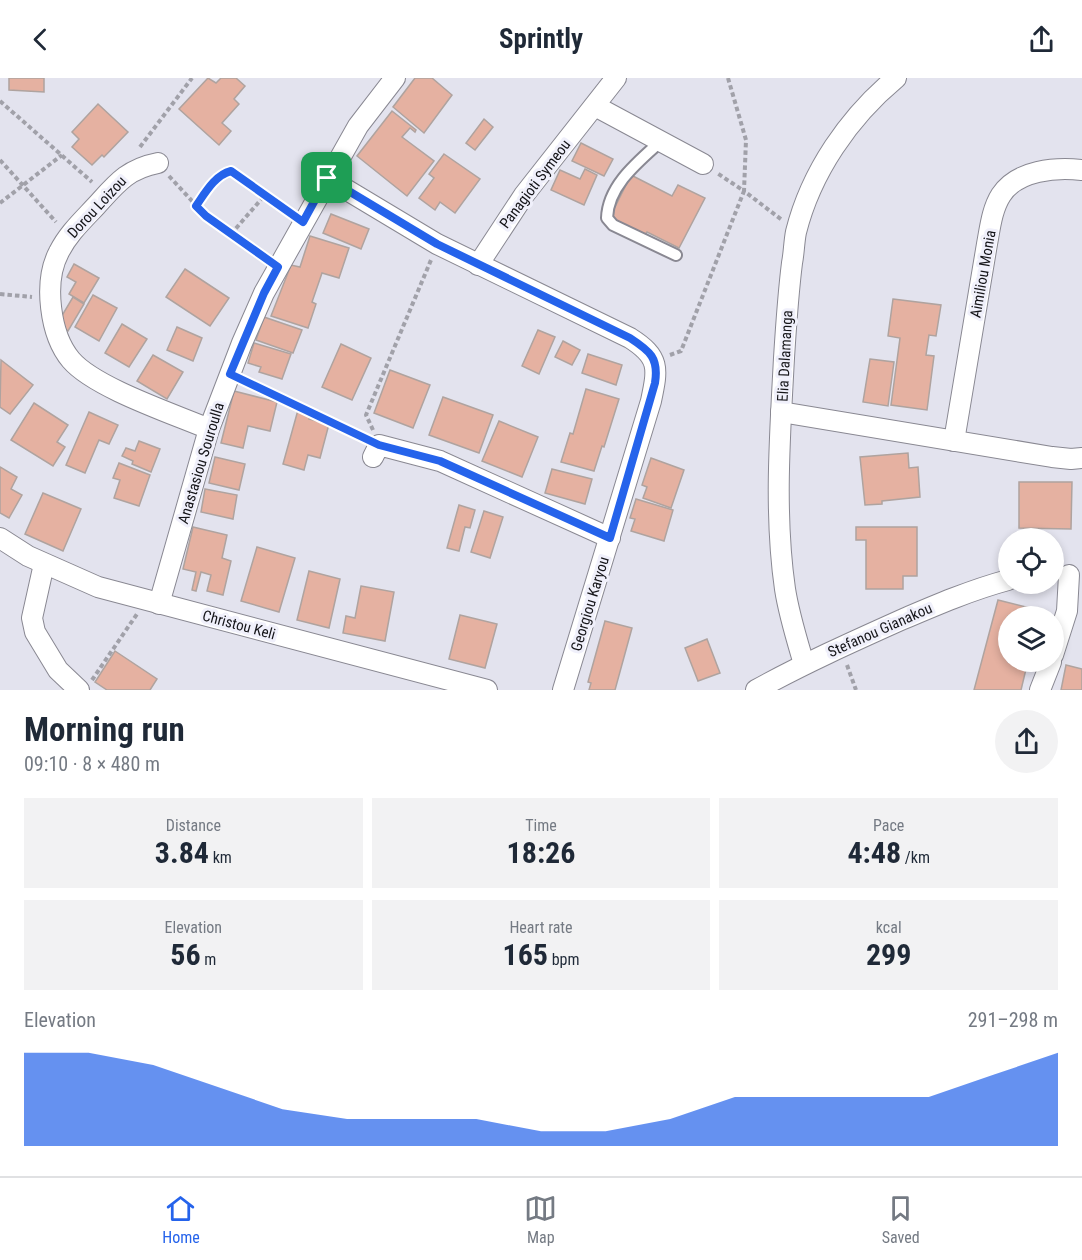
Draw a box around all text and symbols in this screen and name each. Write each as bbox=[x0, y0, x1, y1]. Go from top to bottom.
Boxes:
icon: back bbox=[24, 23, 57, 56]
text: Sprintly bbox=[499, 23, 583, 55]
icon: share bbox=[1025, 23, 1058, 56]
street label: Panagioti Symeou bbox=[496, 136, 574, 232]
pin bbox=[301, 152, 352, 203]
icon: arrive bbox=[310, 161, 343, 194]
street label: Dorou Loizou bbox=[64, 172, 130, 242]
street label: Aimiliou Monia bbox=[966, 229, 1000, 319]
street label: Elia Dalamanga bbox=[774, 310, 796, 402]
street label: Anastasiou Souroulla bbox=[174, 400, 228, 526]
map controls bbox=[998, 528, 1064, 672]
button: locate bbox=[998, 528, 1064, 594]
street label: Georgiou Karyou bbox=[567, 555, 613, 653]
street label: Stefanou Gianakou bbox=[825, 599, 935, 661]
button: layers bbox=[998, 606, 1064, 672]
street label: Christou Keli bbox=[200, 607, 278, 643]
text: Morning run bbox=[24, 710, 185, 749]
button: share bbox=[995, 710, 1058, 773]
text: 09:10 · 8 × 480 m bbox=[24, 752, 160, 776]
text: Distance bbox=[166, 816, 221, 835]
text: Time bbox=[525, 816, 557, 835]
text: Pace bbox=[873, 816, 904, 835]
text: 3.84 bbox=[155, 835, 209, 870]
text: 18:26 bbox=[507, 835, 575, 870]
text: 4:48 bbox=[847, 835, 901, 870]
text: km bbox=[209, 848, 232, 867]
text: /km bbox=[901, 848, 930, 867]
text: Elevation bbox=[165, 918, 222, 937]
text: Heart rate bbox=[509, 918, 573, 937]
text: kcal bbox=[876, 918, 902, 937]
text: 56 bbox=[170, 937, 201, 972]
text: 165 bbox=[503, 937, 548, 972]
text: 299 bbox=[866, 937, 911, 972]
text: m bbox=[201, 950, 216, 969]
text: bpm bbox=[548, 950, 579, 969]
text: Elevation bbox=[24, 1008, 96, 1032]
text: 291–298 m bbox=[968, 1008, 1058, 1032]
tab: Home bbox=[162, 1192, 200, 1247]
tab: Map bbox=[524, 1192, 557, 1247]
tab: Saved bbox=[882, 1192, 920, 1247]

